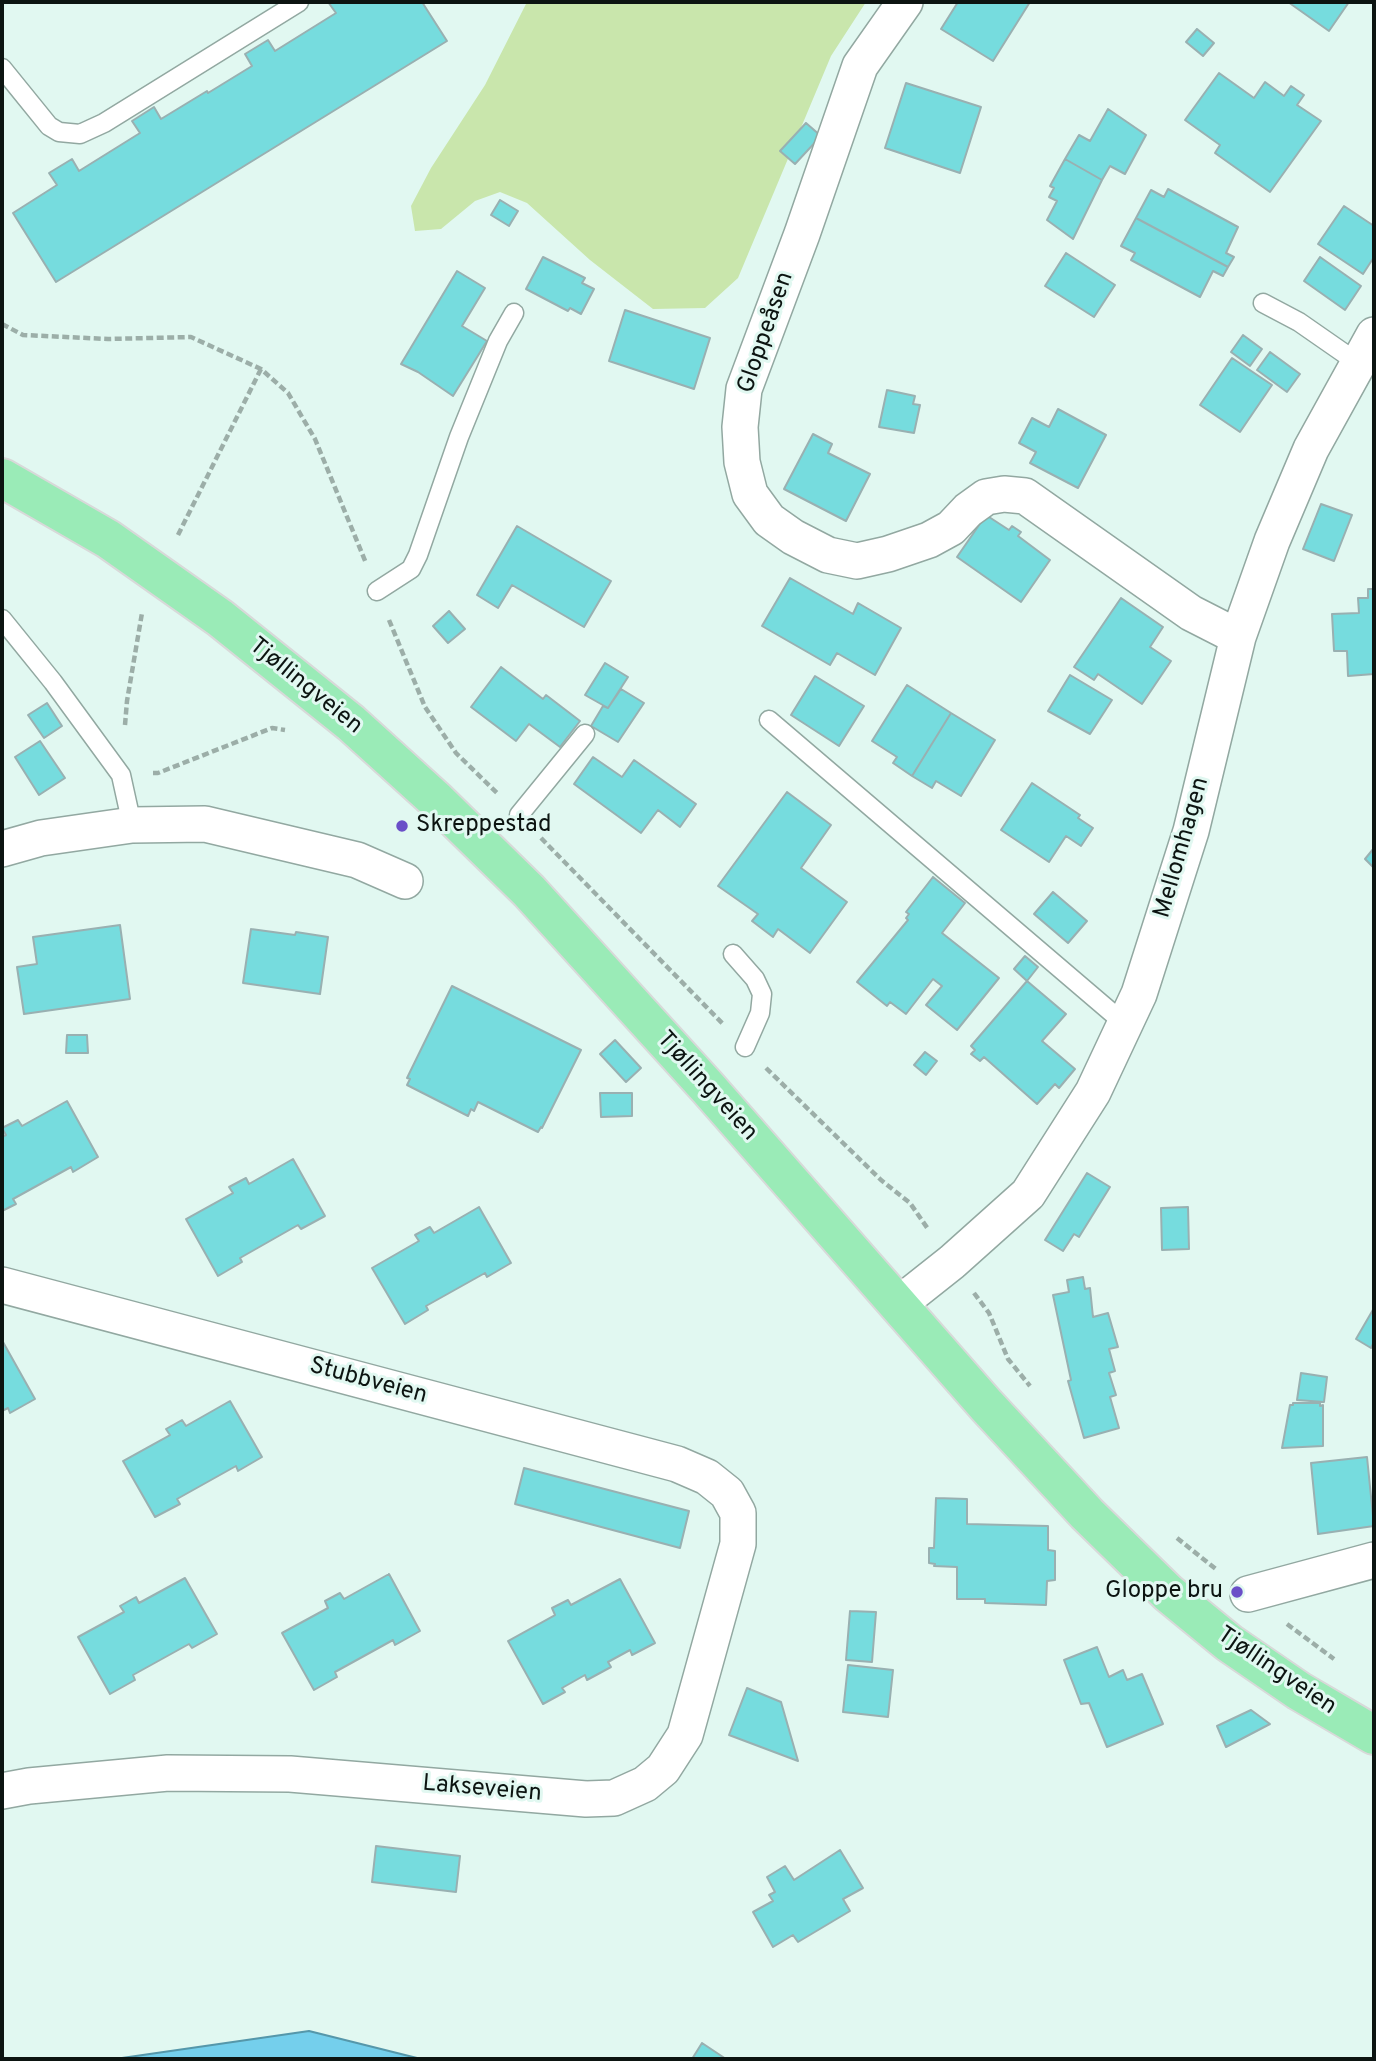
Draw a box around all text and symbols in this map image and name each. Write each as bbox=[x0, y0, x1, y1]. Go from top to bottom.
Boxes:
street label: Gloppeåsen bbox=[733, 268, 801, 398]
street label: Tjøllingveien bbox=[242, 633, 368, 741]
street label: Mellomhagen bbox=[1149, 774, 1217, 922]
place label: Skreppestad bbox=[416, 812, 552, 840]
marker: Skreppestad bbox=[394, 818, 410, 834]
street label: Tjøllingveien bbox=[649, 1026, 763, 1148]
street label: Stubbveien bbox=[306, 1352, 430, 1412]
place label: Gloppe bru bbox=[1105, 1578, 1223, 1606]
marker: Gloppe bru bbox=[1229, 1584, 1245, 1600]
street label: Tjøllingveien bbox=[1211, 1622, 1341, 1722]
street label: Lakseveien bbox=[421, 1770, 543, 1810]

